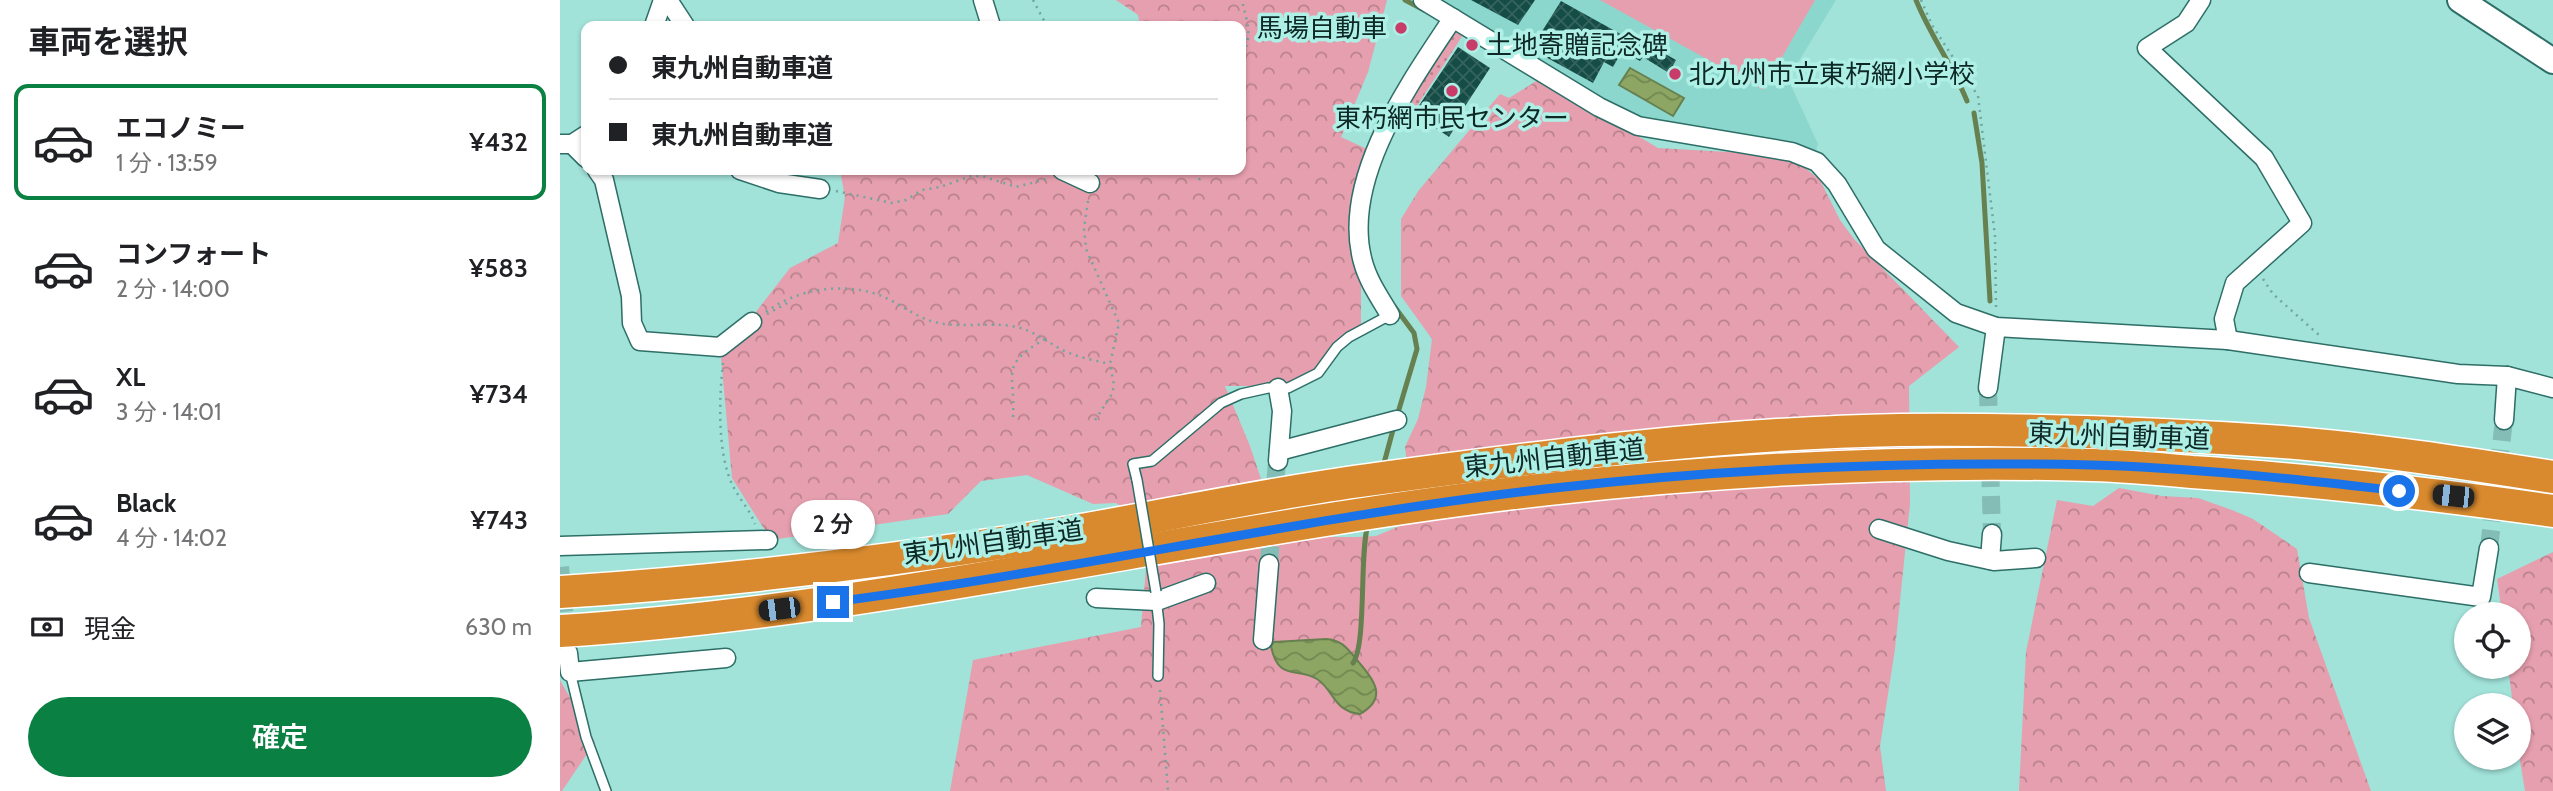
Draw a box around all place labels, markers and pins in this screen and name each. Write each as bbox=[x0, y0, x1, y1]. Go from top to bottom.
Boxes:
place label: 馬場自動車 bbox=[1257, 12, 1387, 44]
marker: 馬場自動車 bbox=[1393, 20, 1409, 36]
place label: 土地寄贈記念碑 bbox=[1486, 29, 1668, 61]
marker: 土地寄贈記念碑 bbox=[1464, 37, 1480, 53]
place label: 北九州市立東朽網小学校 bbox=[1689, 58, 1975, 90]
marker: 北九州市立東朽網小学校 bbox=[1667, 66, 1683, 82]
marker: 東朽網市民センター bbox=[1444, 83, 1460, 99]
place label: 東朽網市民センター bbox=[1335, 102, 1569, 134]

